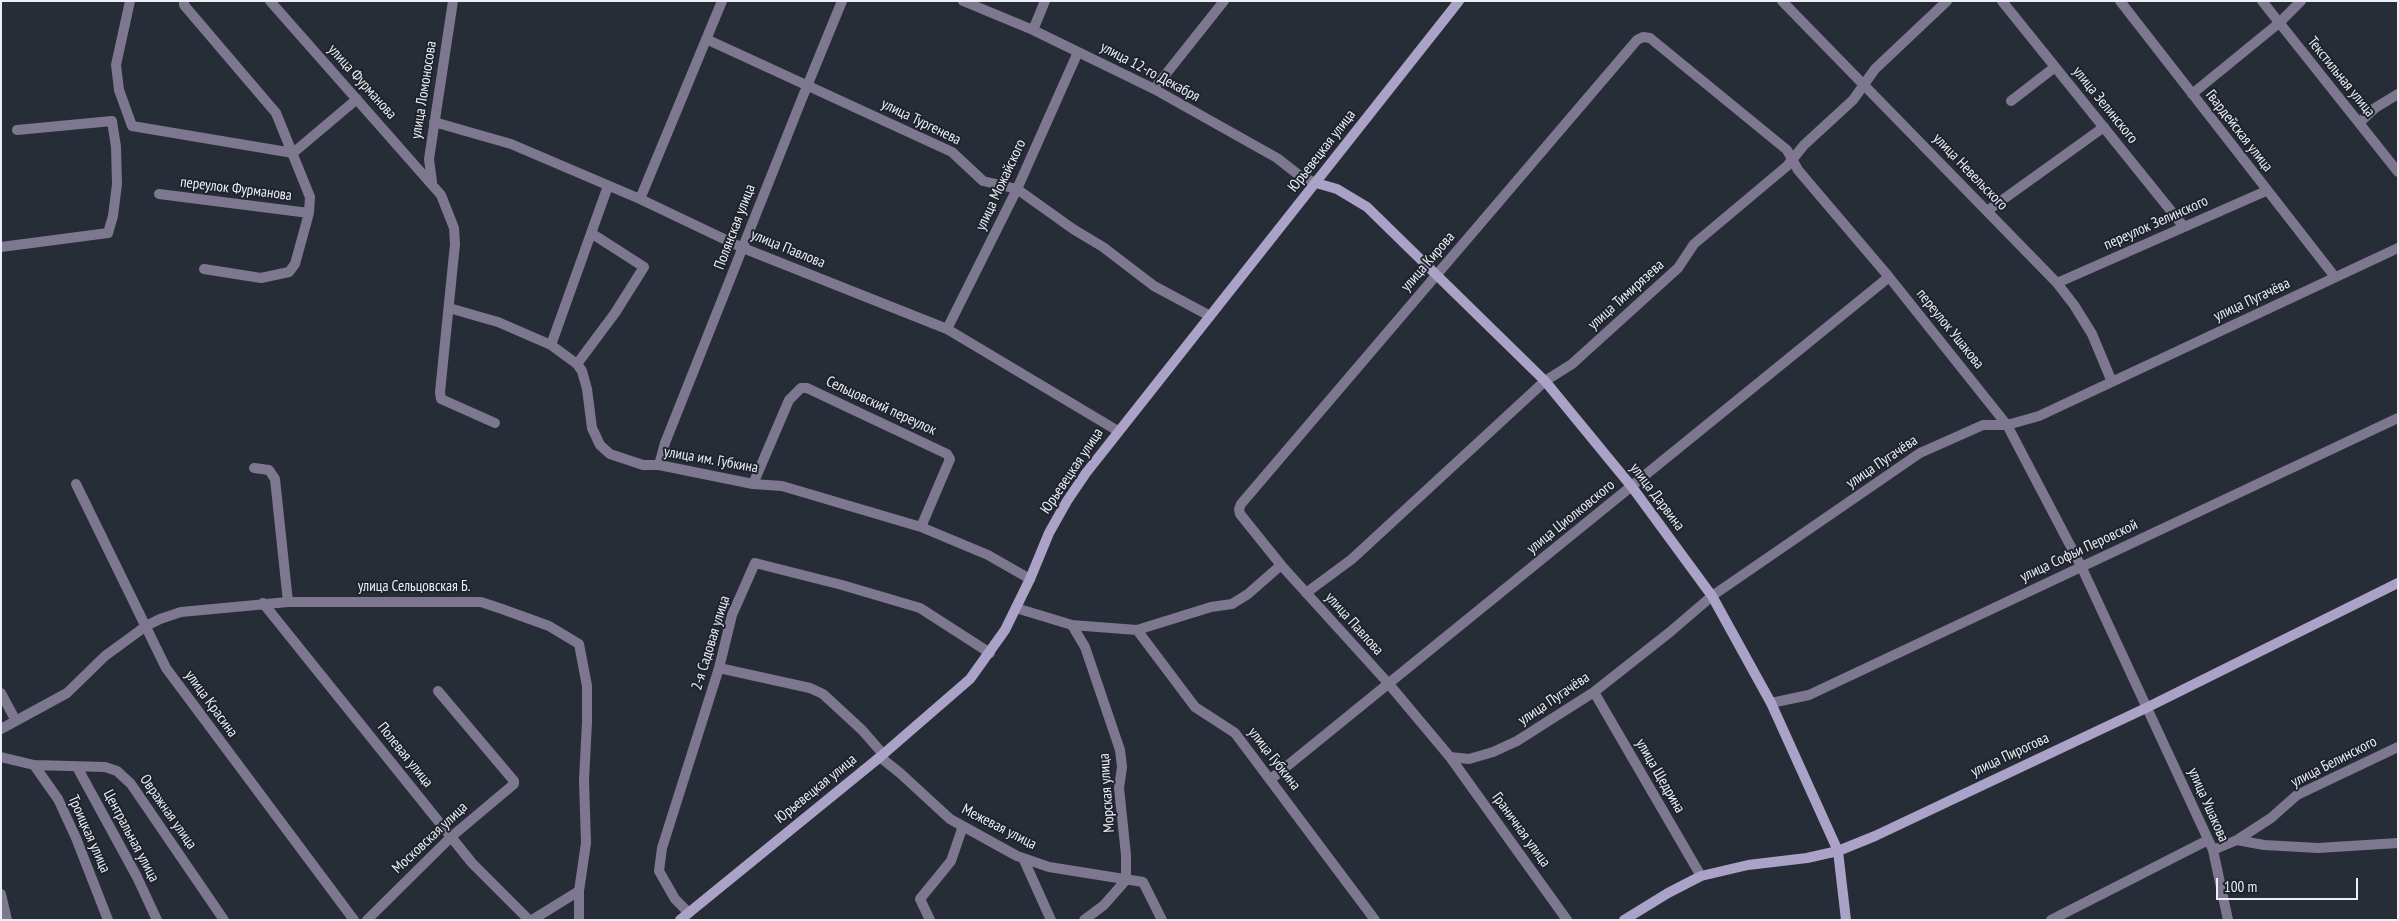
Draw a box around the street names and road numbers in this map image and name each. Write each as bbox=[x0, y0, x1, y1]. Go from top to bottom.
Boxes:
street label: Текстильная улица bbox=[2303, 33, 2379, 121]
street label: улица 12-го Декабря bbox=[1097, 38, 1203, 106]
street label: улица Ломоносова bbox=[407, 40, 441, 140]
street label: улица Фурманова bbox=[324, 41, 400, 123]
street label: улица Зелинского bbox=[2068, 63, 2142, 147]
street label: Гвардейская улица bbox=[2201, 87, 2277, 175]
street label: улица Тургенева bbox=[878, 95, 964, 149]
street label: Юрьевецкая улица bbox=[1284, 106, 1360, 196]
street label: улица Невельского bbox=[1929, 130, 2011, 214]
street label: улица Можайского bbox=[972, 136, 1030, 234]
street label: переулок Фурманова bbox=[179, 173, 293, 205]
street label: Полянская улица bbox=[711, 182, 759, 272]
street label: переулок Зелинского bbox=[2101, 192, 2211, 254]
street label: улица Павлова bbox=[748, 226, 828, 272]
street label: улица Кирова bbox=[1397, 229, 1459, 295]
street label: улица Тимирязева bbox=[1584, 256, 1668, 334]
street label: улица Пугачёва bbox=[2211, 274, 2293, 326]
street label: переулок Ушакова bbox=[1912, 285, 1988, 373]
street label: Сельцовский переулок bbox=[823, 373, 939, 439]
street label: Юрьевецкая улица bbox=[1037, 425, 1107, 517]
street label: улица Пугачёва bbox=[1843, 432, 1921, 492]
street label: улица им. Губкина bbox=[663, 443, 759, 477]
street label: улица Дарвина bbox=[1626, 460, 1688, 534]
street label: улица Циолковского bbox=[1523, 476, 1619, 558]
street label: улица Софьи Перовской bbox=[2017, 516, 2141, 586]
street label: улица Сельцовская Б. bbox=[358, 578, 470, 596]
street label: улица Павлова bbox=[1321, 589, 1387, 659]
street label: 2-я Садовая улица bbox=[688, 594, 734, 692]
street label: улица Красина bbox=[181, 667, 241, 741]
street label: улица Пугачёва bbox=[1515, 669, 1593, 729]
street label: Полевая улица bbox=[373, 719, 437, 791]
street label: улица Губкина bbox=[1244, 724, 1304, 794]
street label: улица Пирогова bbox=[1968, 729, 2052, 781]
street label: улица Белинского bbox=[2288, 733, 2380, 791]
street label: улица Щедрина bbox=[1631, 736, 1689, 816]
street label: Юрьевецкая улица bbox=[772, 751, 860, 827]
street label: Морская улица bbox=[1095, 753, 1119, 833]
street label: улица Ушакова bbox=[2184, 765, 2232, 845]
street label: Овражная улица bbox=[136, 771, 200, 853]
street label: Центральная улица bbox=[99, 787, 163, 885]
street label: Граничная улица bbox=[1488, 789, 1554, 871]
street label: Троицкая улица bbox=[64, 792, 114, 876]
street label: Московская улица bbox=[389, 799, 471, 877]
street label: Межевая улица bbox=[959, 800, 1039, 854]

